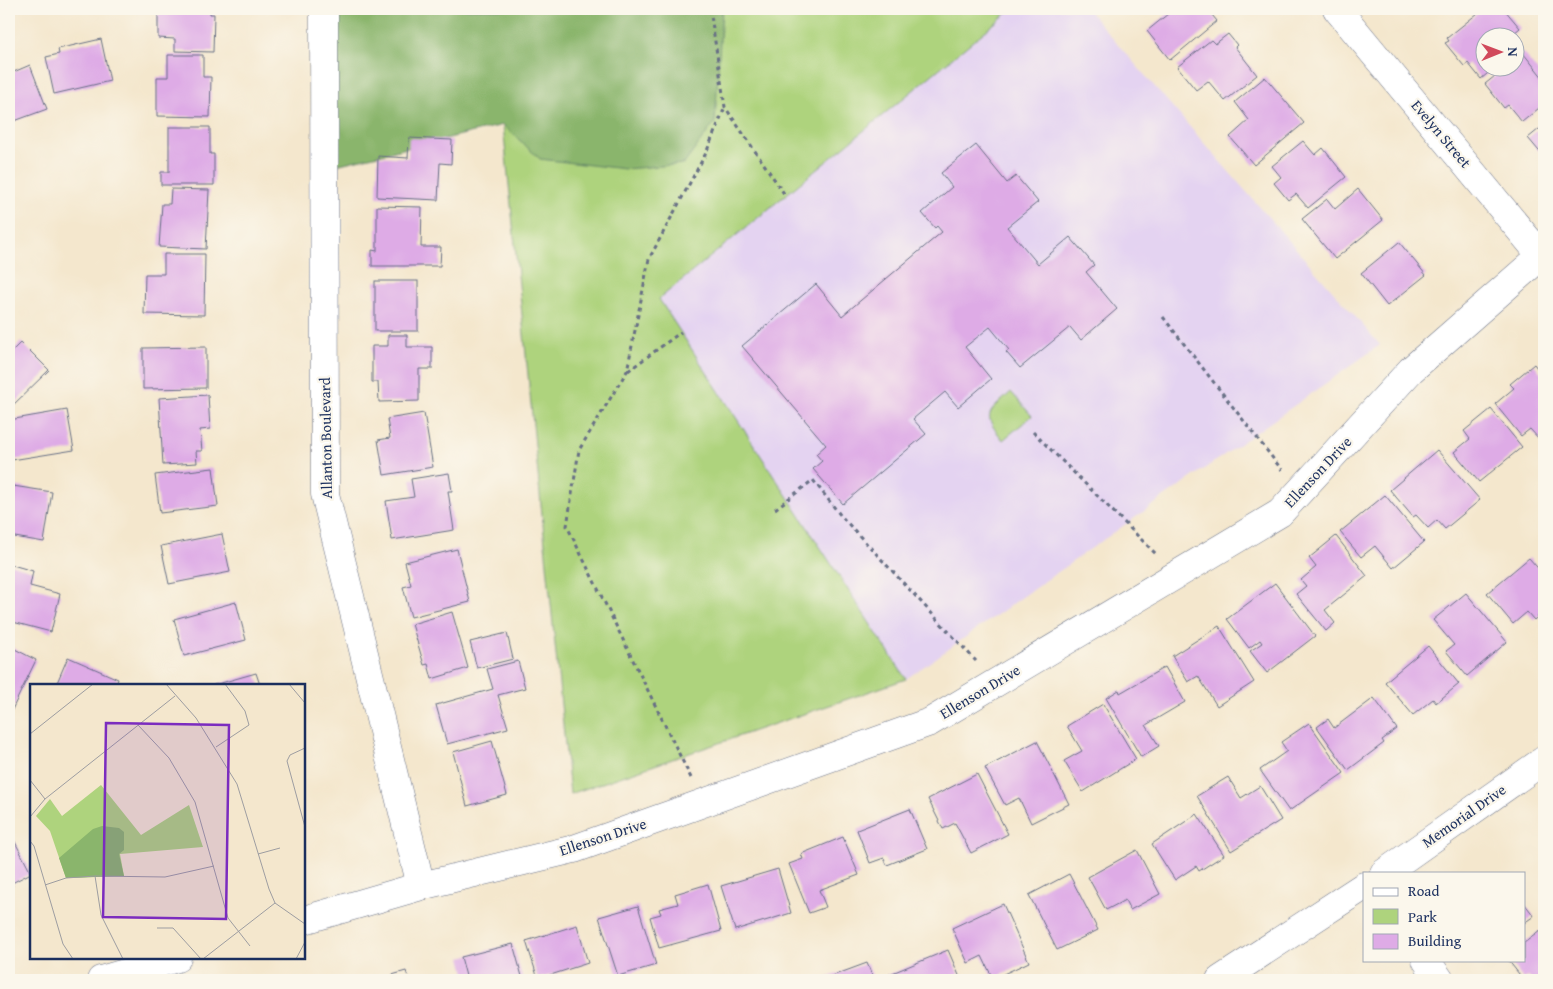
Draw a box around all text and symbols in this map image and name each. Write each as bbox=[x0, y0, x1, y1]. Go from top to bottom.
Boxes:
north arrow bbox=[1476, 28, 1526, 78]
text: N bbox=[1503, 47, 1523, 57]
street label: Evelyn Street bbox=[1407, 95, 1477, 173]
street label: Allanton Boulevard bbox=[314, 377, 337, 499]
street label: Ellenson Drive bbox=[1279, 431, 1356, 512]
street label: Ellenson Drive bbox=[936, 659, 1024, 724]
inset map bbox=[30, 684, 305, 959]
street label: Memorial Drive bbox=[1418, 779, 1510, 852]
street label: Ellenson Drive bbox=[557, 813, 649, 860]
legend bbox=[1363, 872, 1526, 962]
text: Road bbox=[1408, 880, 1439, 901]
text: Park bbox=[1408, 906, 1437, 927]
text: Building bbox=[1408, 930, 1462, 951]

